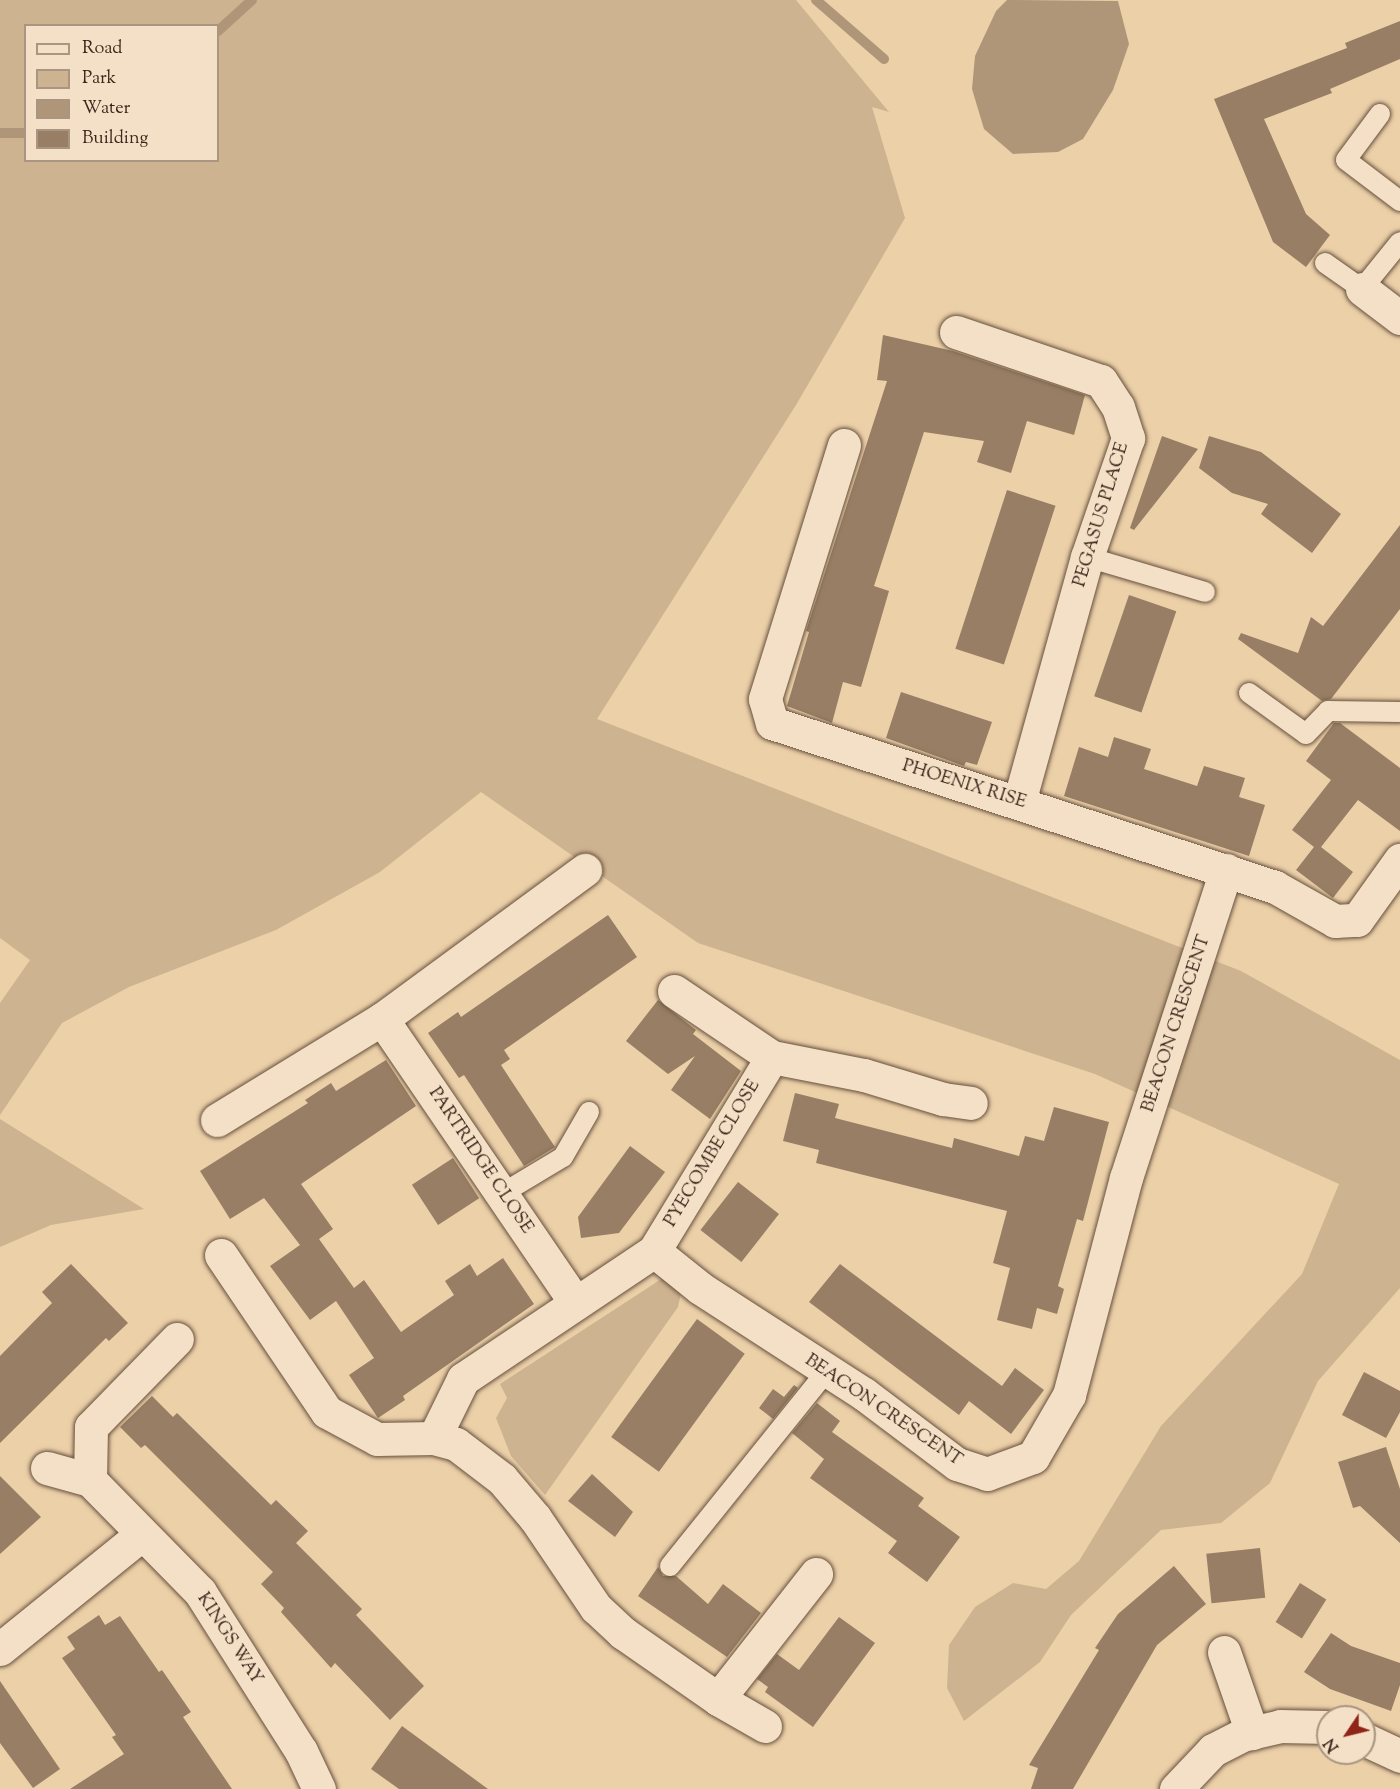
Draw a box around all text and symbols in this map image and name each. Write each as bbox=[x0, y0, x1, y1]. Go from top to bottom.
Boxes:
legend bbox=[24, 24, 219, 162]
text: Road bbox=[82, 36, 122, 62]
text: Park bbox=[82, 66, 116, 92]
text: Water bbox=[82, 96, 130, 122]
text: Building bbox=[82, 126, 148, 152]
street label: PEGASUS PLACE bbox=[1070, 440, 1134, 590]
street label: PHOENIX RISE bbox=[899, 756, 1029, 814]
street label: BEACON CRESCENT bbox=[1138, 933, 1216, 1115]
street label: PYECOMBE CLOSE bbox=[661, 1076, 765, 1232]
street label: PARTRIDGE CLOSE bbox=[423, 1084, 537, 1238]
street label: BEACON CRESCENT bbox=[800, 1350, 966, 1472]
street label: KINGS WAY bbox=[191, 1589, 267, 1689]
north arrow bbox=[1316, 1705, 1376, 1765]
text: N bbox=[1319, 1733, 1346, 1756]

